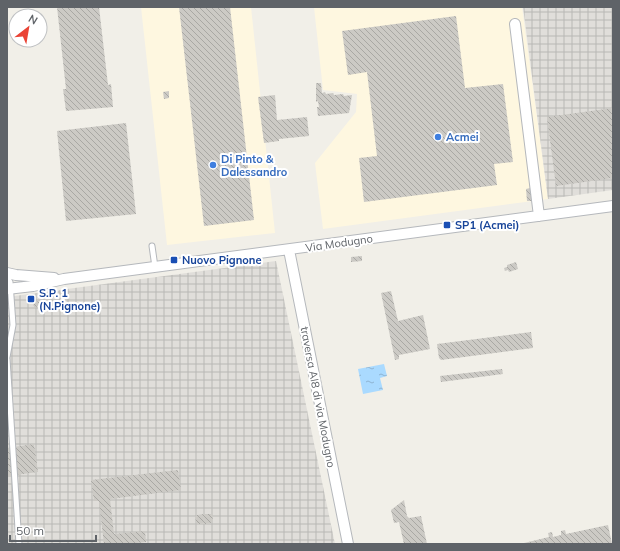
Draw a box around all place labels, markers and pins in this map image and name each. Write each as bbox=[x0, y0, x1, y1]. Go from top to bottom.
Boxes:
place label: Acmei bbox=[446, 130, 479, 144]
marker: Acmei bbox=[433, 132, 443, 142]
place label: Di Pinto & Dalessandro bbox=[221, 152, 288, 179]
marker: Di Pinto & Dalessandro bbox=[208, 160, 218, 170]
place label: SP1 (Acmei) bbox=[455, 218, 519, 232]
marker: SP1 (Acmei) bbox=[442, 220, 452, 230]
place label: Nuovo Pignone bbox=[182, 253, 262, 267]
marker: Nuovo Pignone bbox=[169, 255, 179, 265]
place label: S.P. 1 (N.Pignone) bbox=[39, 286, 101, 313]
marker: S.P. 1 (N.Pignone) bbox=[26, 294, 36, 304]

